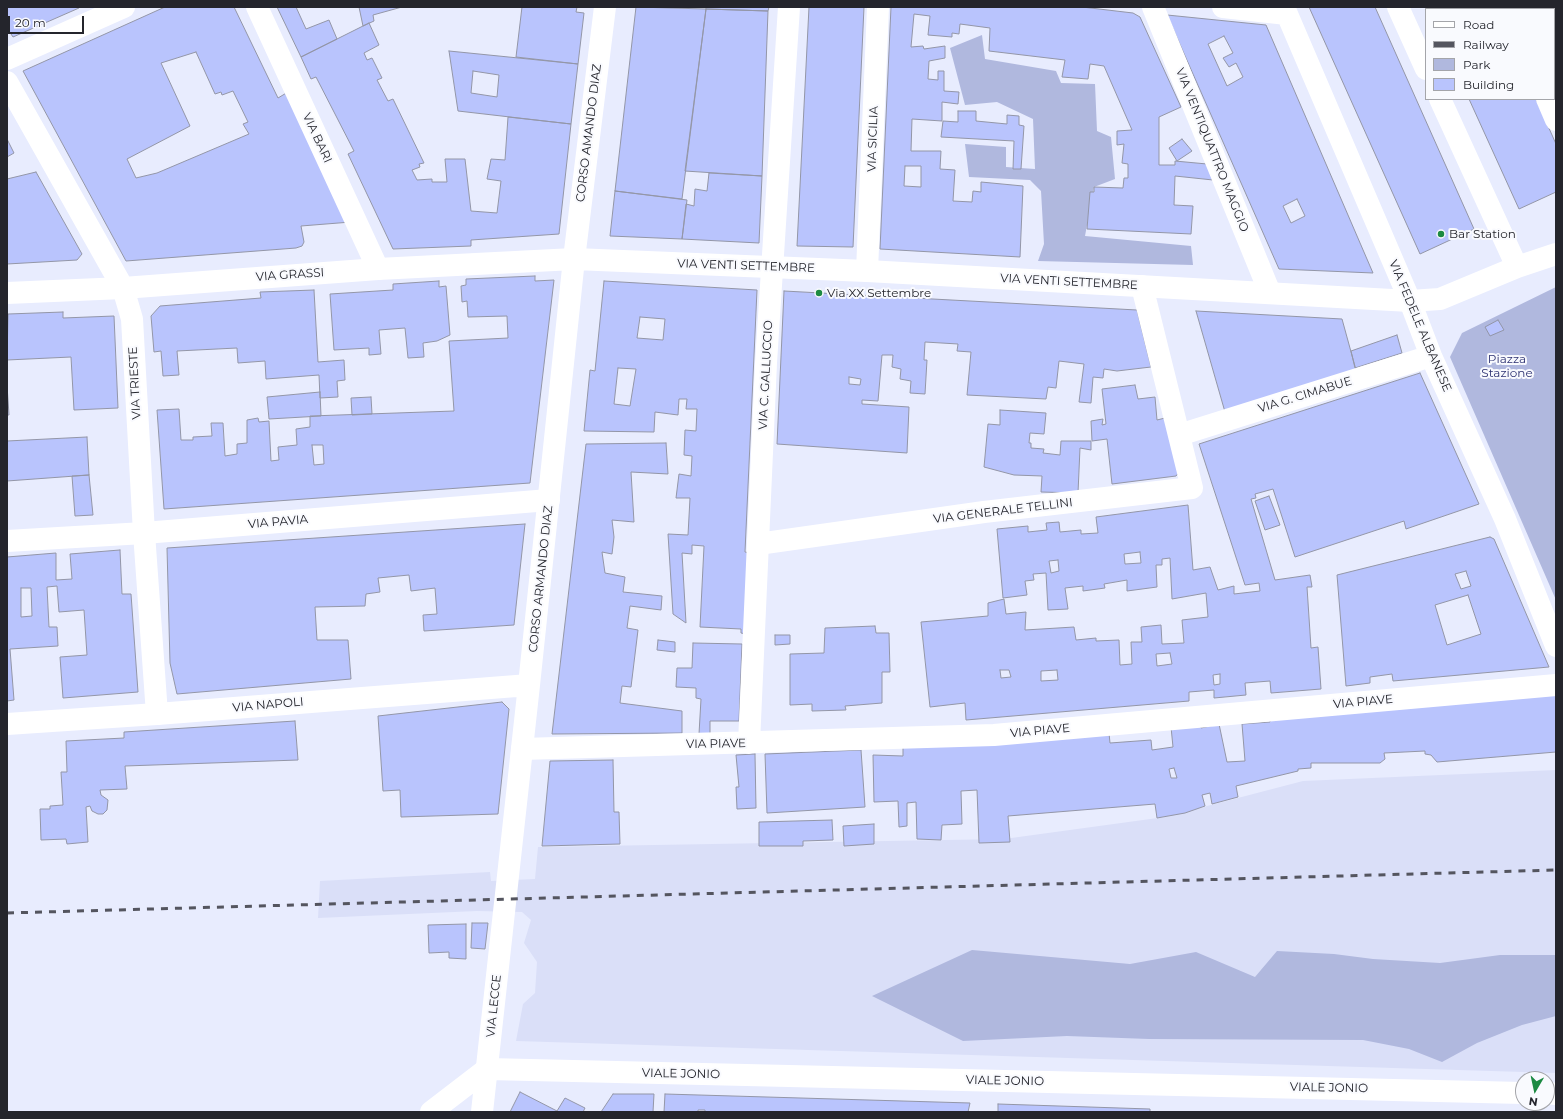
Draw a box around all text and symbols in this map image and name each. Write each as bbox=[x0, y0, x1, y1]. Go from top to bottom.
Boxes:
scale bar bbox=[10, 8, 86, 34]
legend bbox=[1425, 8, 1555, 100]
text: 20 m bbox=[15, 15, 46, 30]
text: Road bbox=[1463, 17, 1494, 32]
text: Railway bbox=[1463, 37, 1509, 52]
text: Park bbox=[1463, 57, 1490, 72]
street label: CORSO AMANDO DIAZ bbox=[573, 63, 605, 203]
street label: VIA VENTIQUATTRO MAGGIO bbox=[1172, 66, 1252, 234]
text: Building bbox=[1463, 77, 1514, 92]
street label: VIA SICILIA bbox=[865, 106, 881, 172]
street label: VIA BARI bbox=[299, 111, 335, 165]
place label: Bar Station bbox=[1449, 227, 1516, 241]
marker: Bar Station bbox=[1436, 229, 1446, 239]
street label: VIA VENTI SETTEMBRE bbox=[677, 256, 815, 276]
street label: VIA FEDELE ALBANESE bbox=[1386, 258, 1454, 394]
street label: VIA GRASSI bbox=[255, 265, 325, 285]
street label: VIA VENTI SETTEMBRE bbox=[1000, 271, 1138, 293]
place label: Via XX Settembre bbox=[827, 286, 931, 300]
marker: Via XX Settembre bbox=[814, 288, 824, 298]
street label: VIA C. GALLUCCIO bbox=[756, 320, 776, 430]
street label: VIA TRIESTE bbox=[126, 346, 144, 420]
park label: Piazza Stazione bbox=[1481, 352, 1533, 380]
street label: VIA G. CIMABUE bbox=[1256, 374, 1354, 416]
street label: VIA GENERALE TELLINI bbox=[933, 495, 1073, 527]
street label: CORSO ARMANDO DIAZ bbox=[526, 505, 556, 653]
street label: VIA PAVIA bbox=[247, 512, 309, 532]
street label: VIA PIAVE bbox=[1332, 692, 1394, 712]
street label: VIA NAPOLI bbox=[232, 695, 304, 715]
street label: VIA PIAVE bbox=[1009, 721, 1071, 741]
street label: VIA PIAVE bbox=[686, 736, 746, 752]
street label: VIA LECCE bbox=[484, 974, 504, 1038]
street label: VIALE JONIO bbox=[642, 1066, 720, 1082]
north arrow bbox=[1515, 1071, 1555, 1111]
street label: VIALE JONIO bbox=[966, 1073, 1044, 1089]
street label: VIALE JONIO bbox=[1290, 1080, 1368, 1096]
text: N bbox=[1528, 1094, 1539, 1109]

